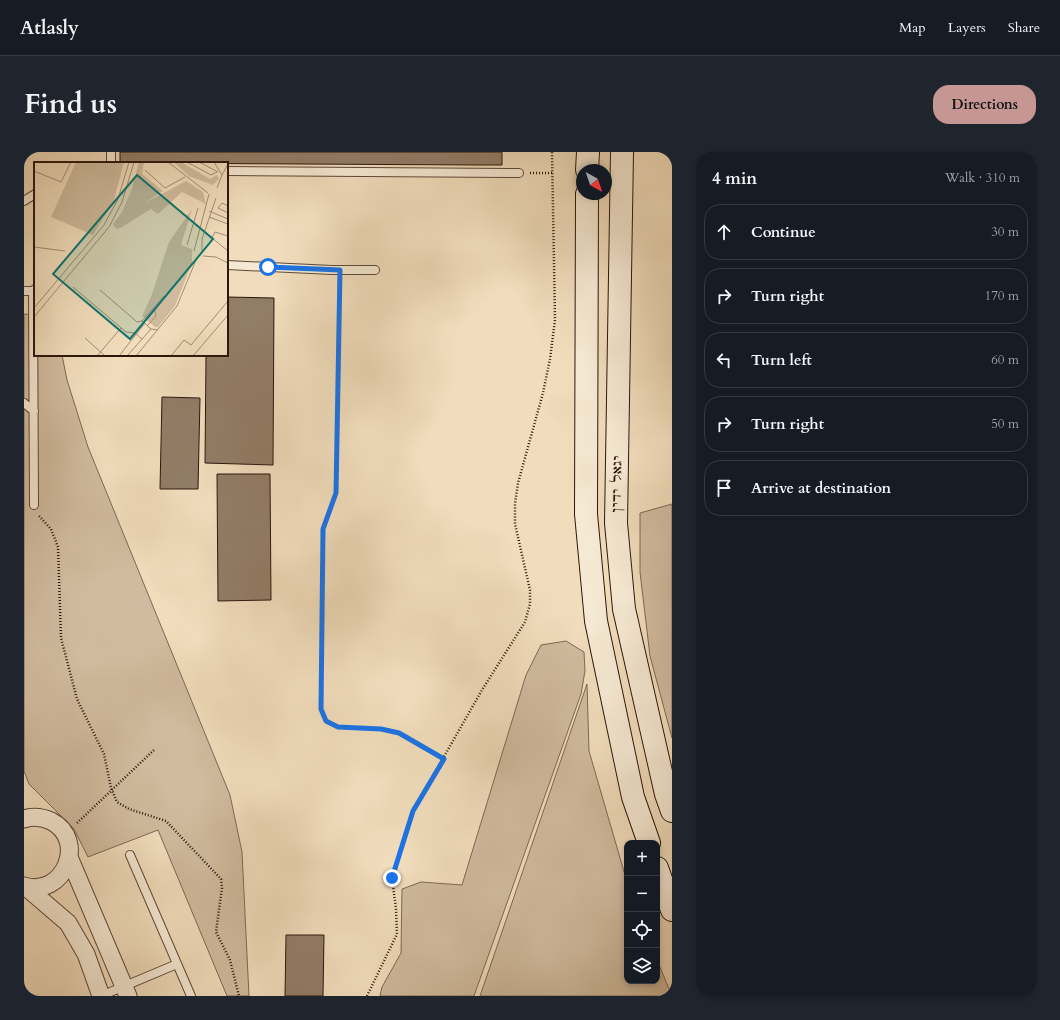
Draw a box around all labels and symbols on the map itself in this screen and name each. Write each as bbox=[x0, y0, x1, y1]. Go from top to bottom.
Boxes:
inset map bbox=[34, 162, 228, 356]
north arrow bbox=[576, 164, 612, 200]
route start bbox=[259, 258, 277, 276]
street label: יגאל ידין bbox=[608, 455, 626, 513]
route end bbox=[383, 869, 401, 887]

